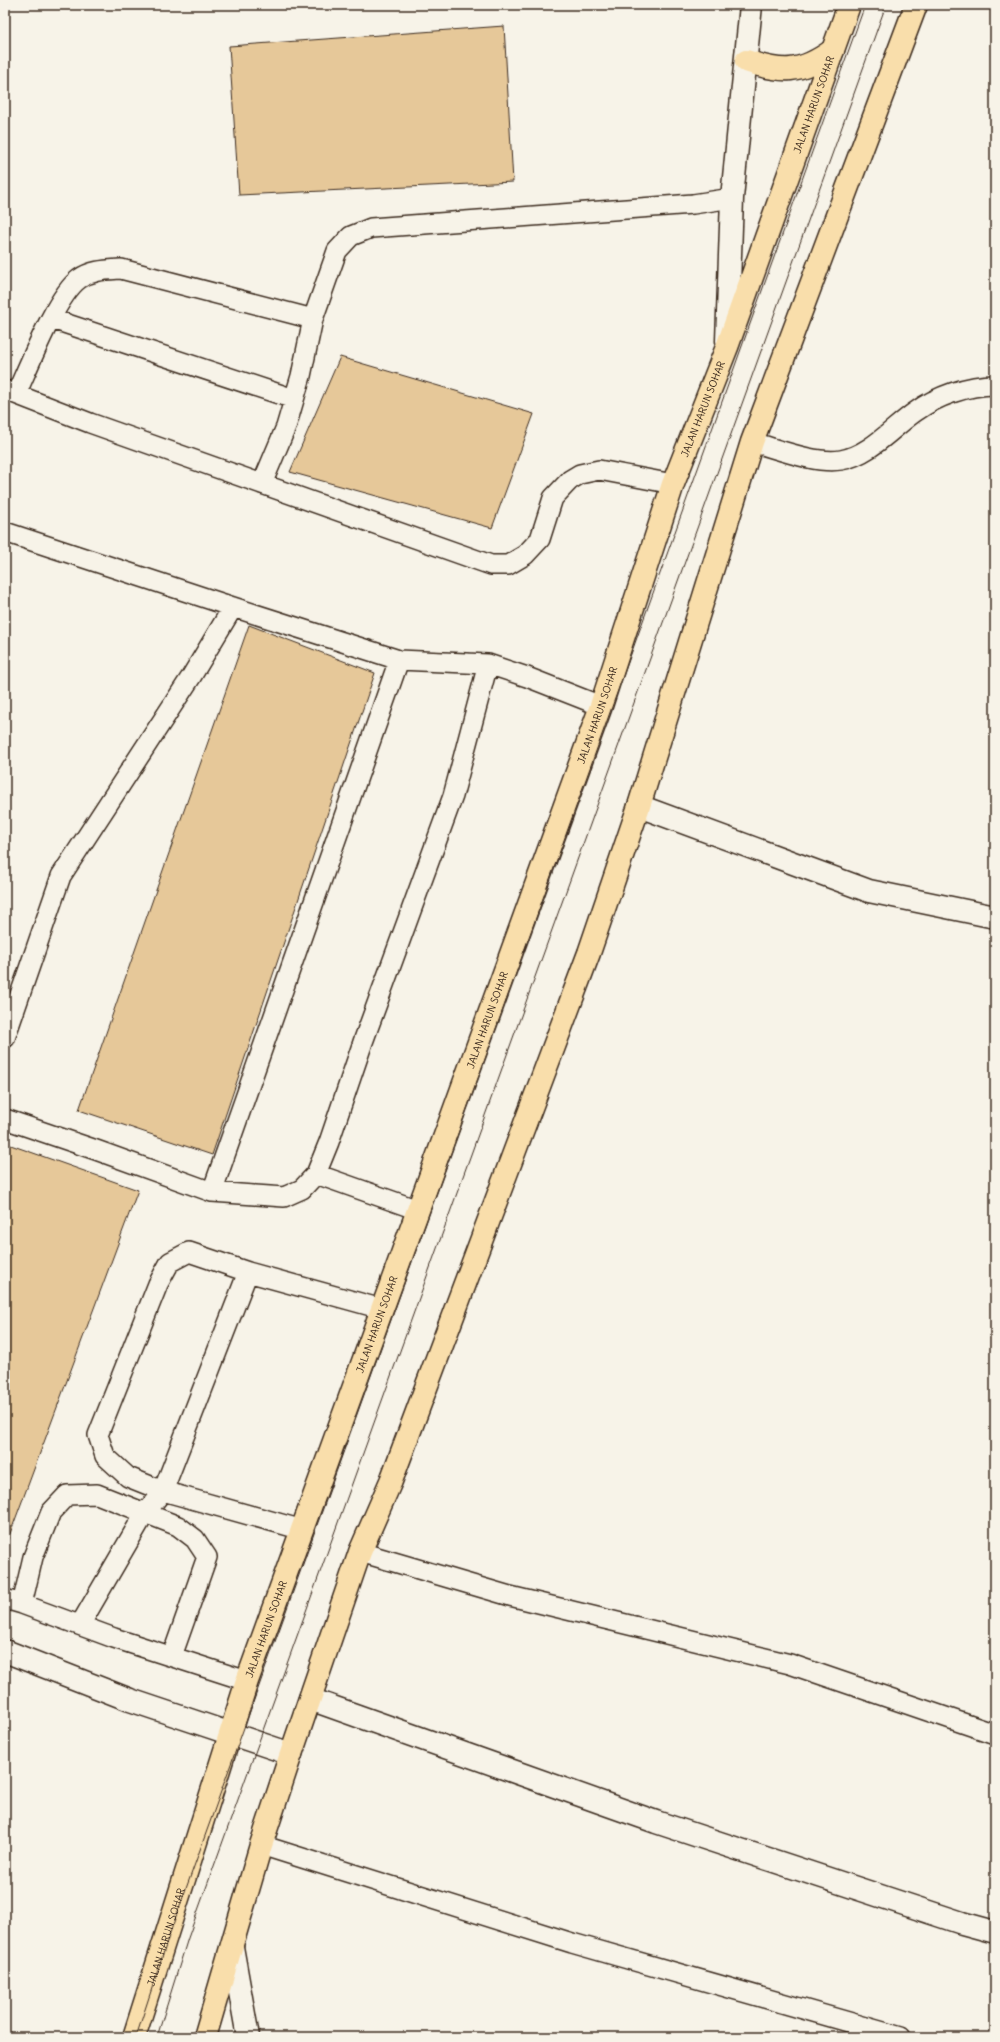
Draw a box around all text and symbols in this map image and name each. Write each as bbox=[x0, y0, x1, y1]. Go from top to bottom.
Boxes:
street label: JALAN HARUN SOHAR bbox=[790, 53, 837, 155]
street label: JALAN HARUN SOHAR bbox=[678, 358, 728, 459]
street label: JALAN HARUN SOHAR bbox=[574, 664, 620, 765]
street label: JALAN HARUN SOHAR bbox=[464, 969, 511, 1070]
street label: JALAN HARUN SOHAR bbox=[353, 1273, 400, 1375]
street label: JALAN HARUN SOHAR bbox=[242, 1578, 290, 1679]
street label: JALAN HARUN SOHAR bbox=[144, 1886, 188, 1988]

